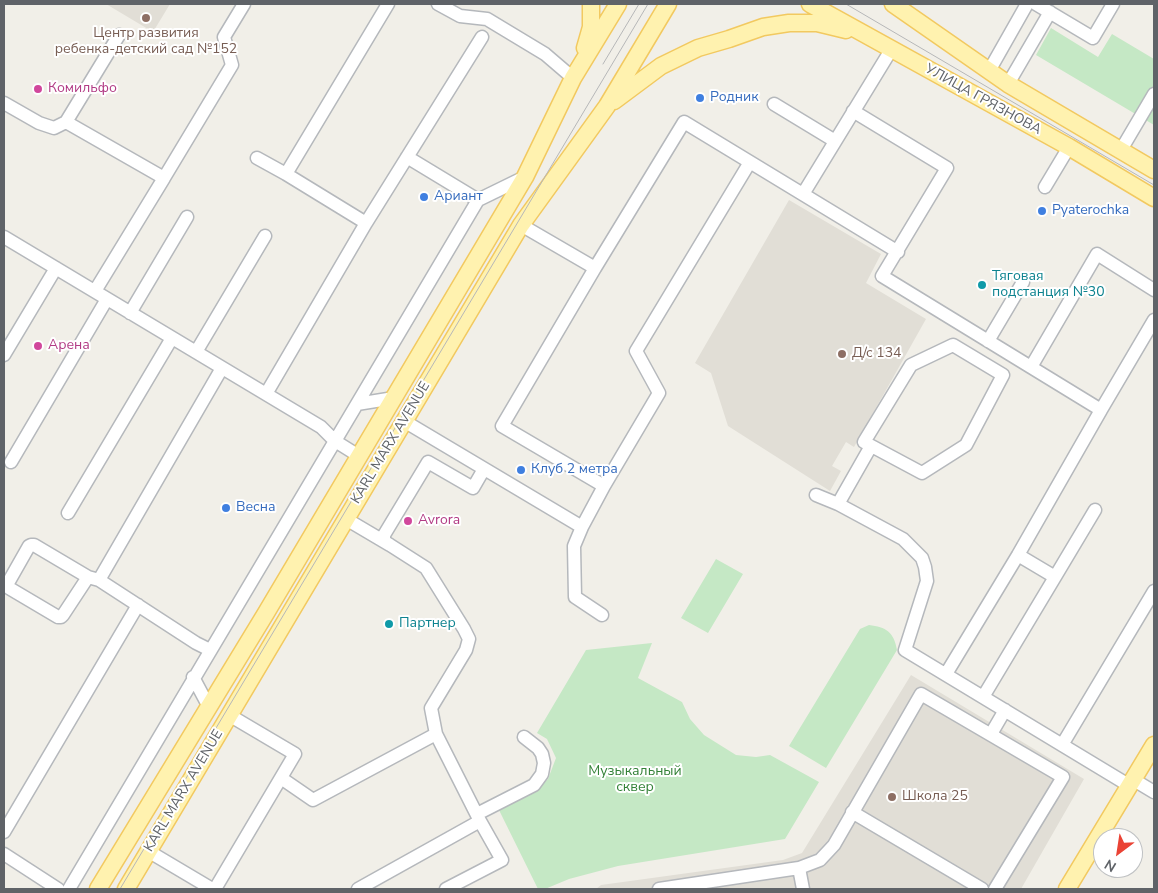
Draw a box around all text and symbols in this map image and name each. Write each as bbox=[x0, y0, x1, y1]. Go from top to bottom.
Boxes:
marker: Центр развития ребенка-детский сад №152 bbox=[140, 12, 152, 24]
place label: Центр развития ребенка-детский сад №152 bbox=[55, 26, 237, 58]
street label: УЛИЦА ГРЯЗНОВА bbox=[922, 61, 1044, 139]
place label: Комильфо bbox=[48, 81, 117, 97]
marker: Комильфо bbox=[32, 83, 44, 95]
place label: Родник bbox=[710, 90, 759, 106]
marker: Родник bbox=[694, 92, 706, 104]
place label: Ариант bbox=[434, 189, 483, 205]
marker: Ариант bbox=[418, 191, 430, 203]
place label: Pyaterochka bbox=[1052, 203, 1129, 219]
marker: Pyaterochka bbox=[1036, 205, 1048, 217]
place label: Тяговая подстанция №30 bbox=[992, 269, 1105, 302]
marker: Тяговая подстанция №30 bbox=[976, 279, 988, 291]
place label: Арена bbox=[48, 338, 90, 354]
marker: Арена bbox=[32, 340, 44, 352]
place label: Д/с 134 bbox=[852, 346, 901, 362]
marker: Д/с 134 bbox=[836, 348, 848, 360]
street label: KARL MARX AVENUE bbox=[348, 379, 434, 507]
place label: Клуб 2 метра bbox=[531, 462, 618, 478]
marker: Клуб 2 метра bbox=[515, 464, 527, 476]
place label: Весна bbox=[236, 500, 275, 516]
marker: Весна bbox=[220, 502, 232, 514]
place label: Avrora bbox=[418, 513, 460, 529]
marker: Avrora bbox=[402, 515, 414, 527]
place label: Партнер bbox=[399, 616, 456, 632]
marker: Партнер bbox=[383, 618, 395, 630]
street label: KARL MARX AVENUE bbox=[141, 727, 227, 855]
park label: Музыкальный сквер bbox=[588, 764, 682, 796]
place label: Школа 25 bbox=[902, 789, 968, 805]
marker: Школа 25 bbox=[886, 791, 898, 803]
north arrow bbox=[1093, 828, 1143, 878]
text: N bbox=[1101, 855, 1120, 876]

